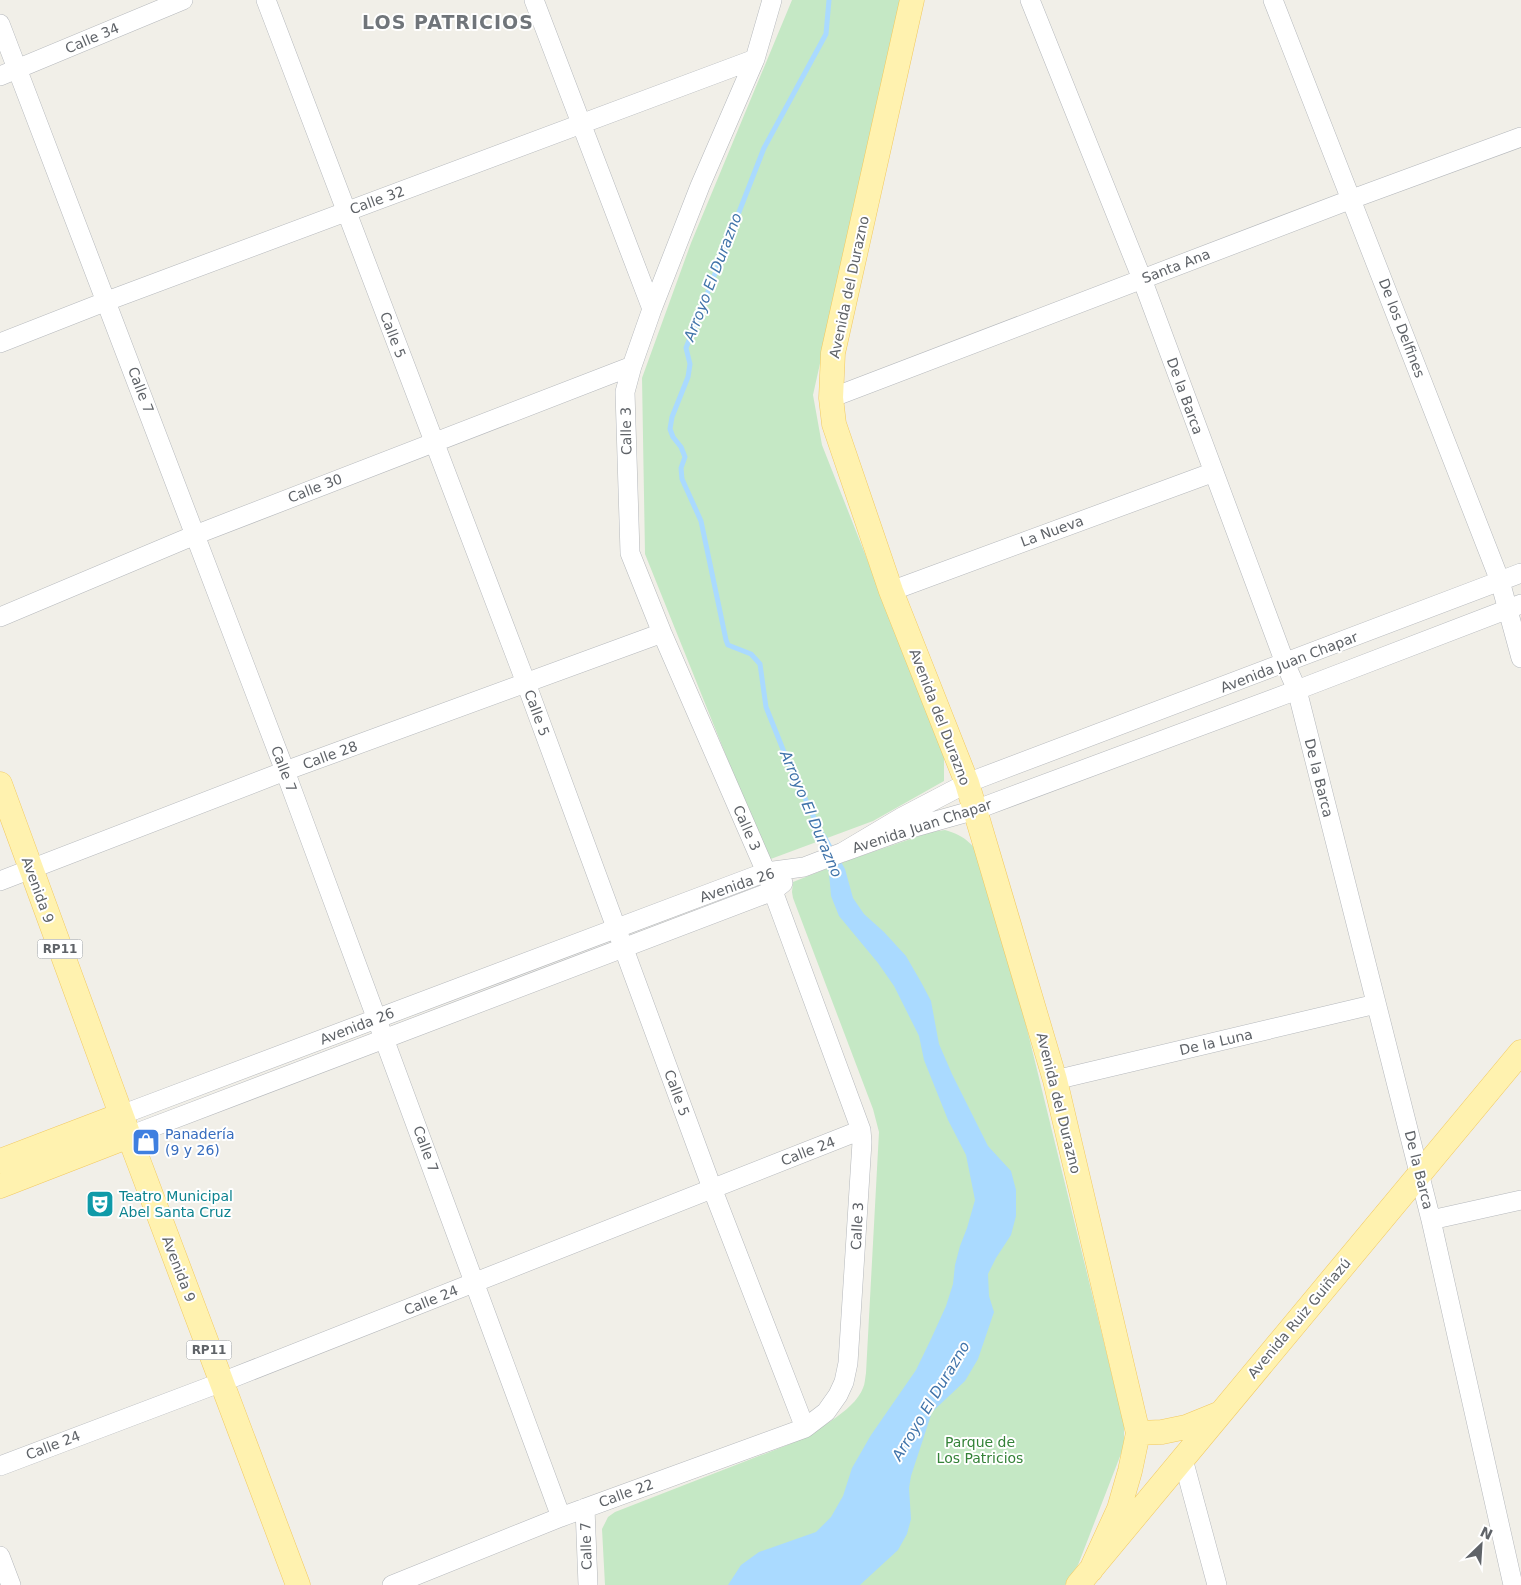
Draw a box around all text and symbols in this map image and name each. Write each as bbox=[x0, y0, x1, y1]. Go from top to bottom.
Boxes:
district label: LOS PATRICIOS bbox=[362, 11, 534, 33]
street label: Calle 34 bbox=[63, 19, 121, 57]
street label: Calle 32 bbox=[347, 183, 407, 217]
water label: Arroyo El Durazno bbox=[680, 210, 746, 345]
street label: Avenida del Durazno bbox=[826, 214, 872, 360]
street label: Santa Ana bbox=[1140, 246, 1212, 286]
street label: De los Delfines bbox=[1376, 276, 1428, 380]
street label: Calle 5 bbox=[377, 310, 409, 360]
street label: De la Barca bbox=[1164, 355, 1206, 437]
street label: Calle 7 bbox=[125, 365, 157, 415]
street label: Calle 3 bbox=[618, 407, 634, 455]
street label: Calle 30 bbox=[286, 470, 344, 506]
street label: La Nueva bbox=[1018, 512, 1086, 550]
street label: Avenida Juan Chapar bbox=[1218, 628, 1360, 696]
street label: Avenida del Durazno bbox=[907, 646, 973, 788]
street label: Calle 5 bbox=[521, 688, 553, 738]
street label: De la Barca bbox=[1301, 737, 1337, 819]
street label: Calle 28 bbox=[300, 738, 360, 772]
street label: Calle 7 bbox=[268, 744, 300, 794]
water label: Arroyo El Durazno bbox=[776, 747, 846, 880]
street label: Avenida Juan Chapar bbox=[850, 796, 994, 856]
street label: Calle 3 bbox=[730, 803, 764, 853]
street label: Avenida 9 bbox=[19, 855, 57, 925]
street label: Avenida 26 bbox=[697, 865, 777, 905]
road number: RP11 bbox=[38, 940, 82, 959]
street label: Avenida 26 bbox=[318, 1004, 396, 1047]
street label: De la Luna bbox=[1178, 1026, 1254, 1058]
street label: Avenida del Durazno bbox=[1034, 1031, 1084, 1175]
street label: Calle 5 bbox=[661, 1068, 693, 1118]
street label: Calle 7 bbox=[410, 1124, 442, 1174]
place label: Panadería (9 y 26) bbox=[165, 1126, 235, 1158]
shop icon: Panadería (9 y 26) bbox=[131, 1127, 161, 1157]
street label: De la Barca bbox=[1401, 1129, 1437, 1211]
street label: Calle 24 bbox=[779, 1133, 838, 1169]
place label: Teatro Municipal Abel Santa Cruz bbox=[118, 1188, 233, 1220]
theatre icon: Teatro Municipal Abel Santa Cruz bbox=[85, 1189, 115, 1219]
street label: Calle 3 bbox=[848, 1202, 866, 1250]
street label: Avenida 9 bbox=[159, 1234, 199, 1304]
street label: Avenida Ruiz Guiñazú bbox=[1244, 1255, 1354, 1381]
street label: Calle 24 bbox=[402, 1282, 461, 1318]
water label: Arroyo El Durazno bbox=[888, 1338, 974, 1465]
road number: RP11 bbox=[186, 1340, 232, 1360]
street label: Calle 24 bbox=[24, 1427, 83, 1463]
park label: Parque de Los Patricios bbox=[937, 1434, 1023, 1466]
street label: Calle 22 bbox=[596, 1476, 656, 1510]
north arrow bbox=[1456, 1520, 1506, 1570]
street label: Calle 7 bbox=[577, 1522, 595, 1570]
text: N bbox=[1478, 1523, 1495, 1543]

